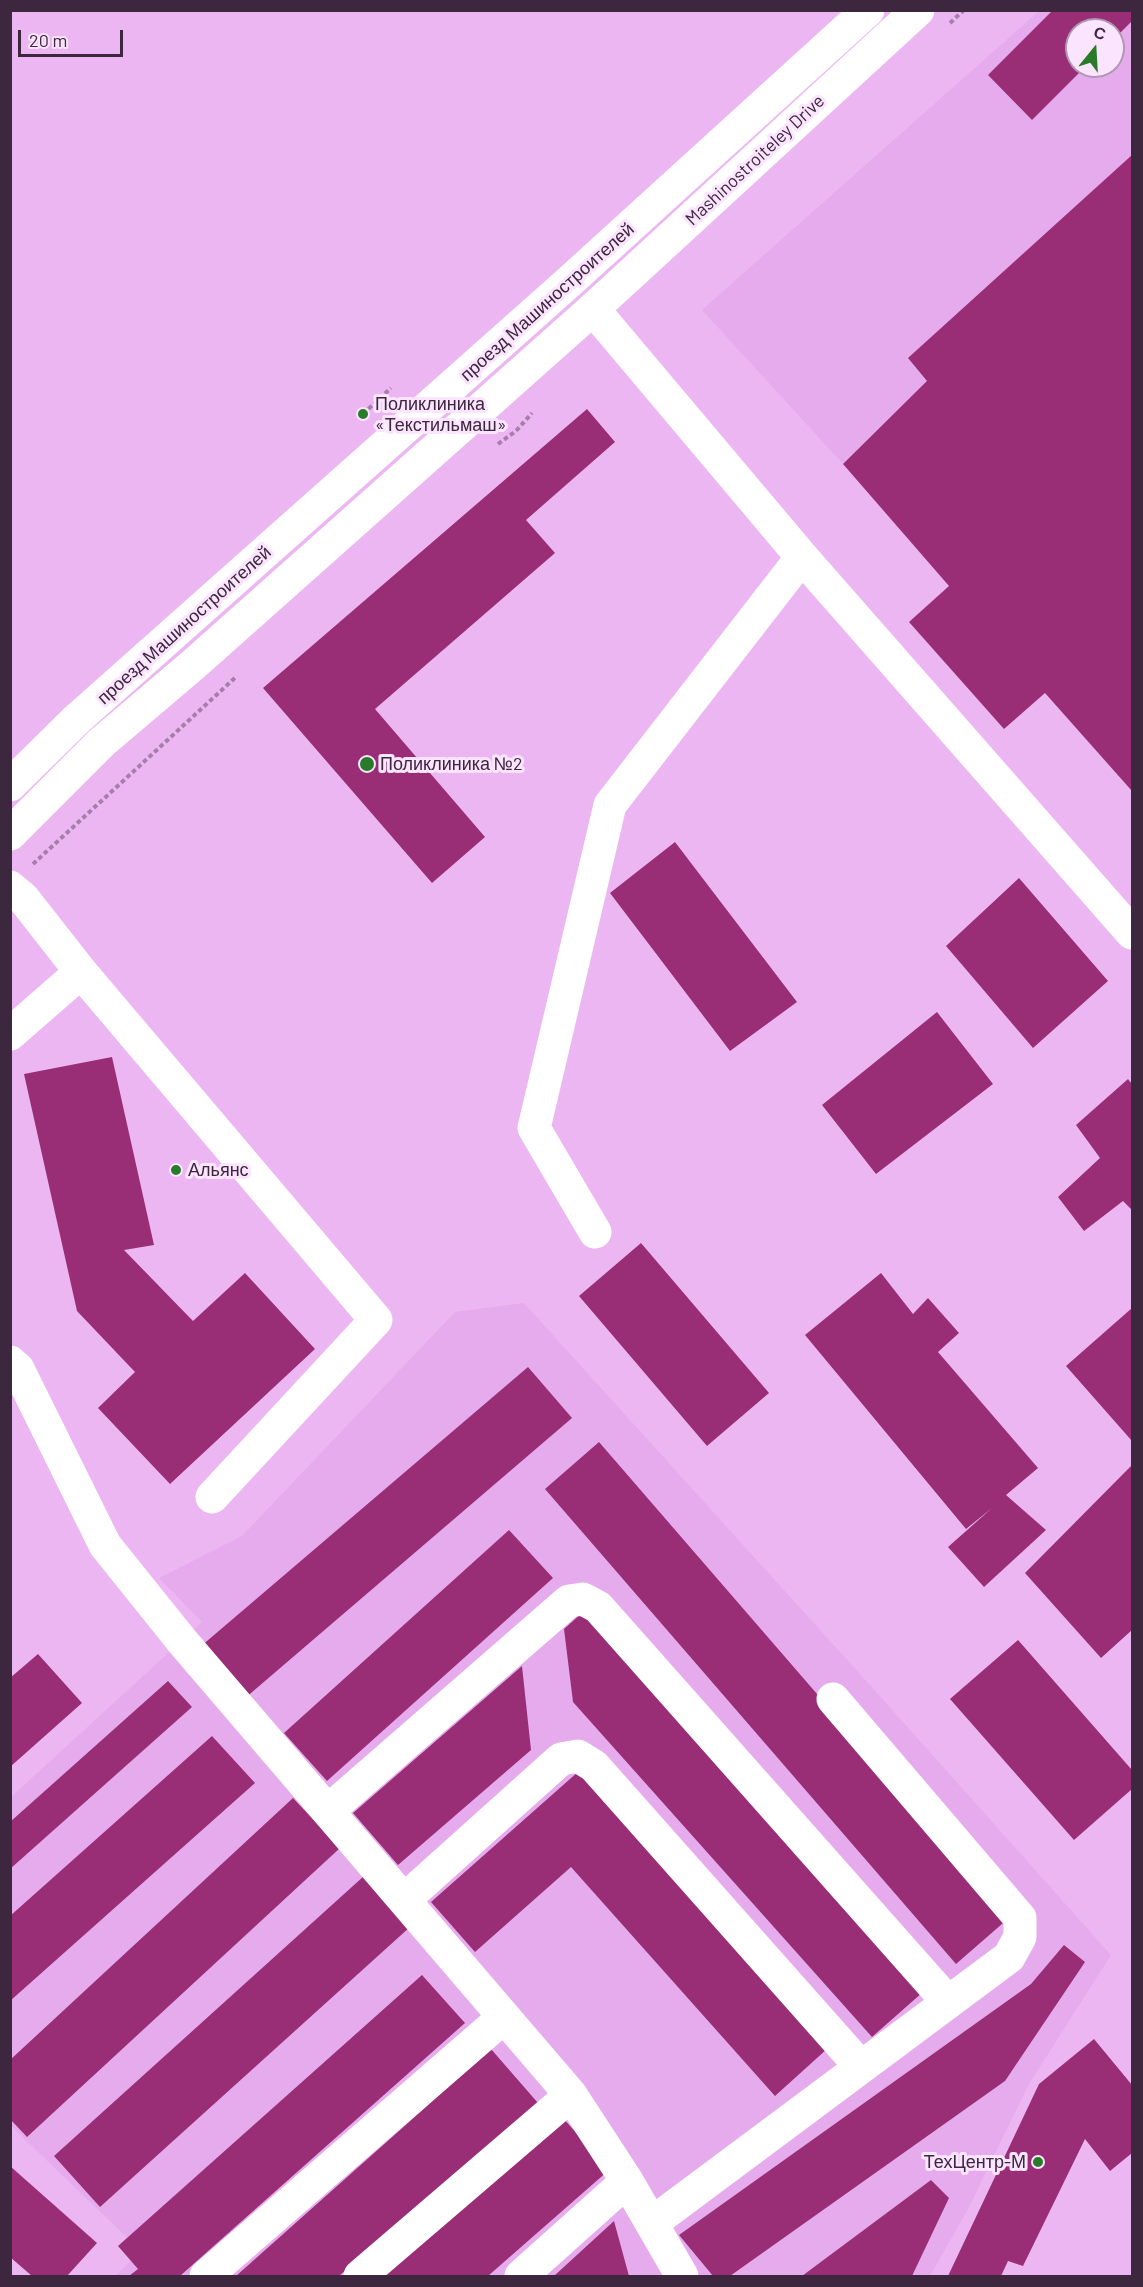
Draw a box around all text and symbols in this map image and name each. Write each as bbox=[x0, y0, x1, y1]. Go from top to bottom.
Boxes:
scale bar bbox=[21, 18, 126, 56]
north arrow bbox=[1065, 18, 1125, 78]
text: С bbox=[1092, 21, 1109, 43]
text: 20 m bbox=[29, 29, 67, 51]
street label: Mashinostroiteley Drive bbox=[681, 90, 829, 230]
street label: проезд Машиностроителей bbox=[456, 218, 638, 386]
place label: Поликлиника «Текстильмаш» bbox=[375, 393, 507, 436]
marker: Поликлиника «Текстильмаш» bbox=[356, 407, 370, 421]
street label: проезд Машиностроителей bbox=[93, 541, 275, 709]
place label: Поликлиника №2 bbox=[380, 753, 523, 775]
marker: Поликлиника №2 bbox=[358, 755, 376, 773]
place label: Альянс bbox=[188, 1159, 249, 1181]
marker: Альянс bbox=[169, 1163, 183, 1177]
place label: ТехЦентр-М bbox=[924, 2151, 1026, 2173]
marker: ТехЦентр-М bbox=[1031, 2155, 1045, 2169]

